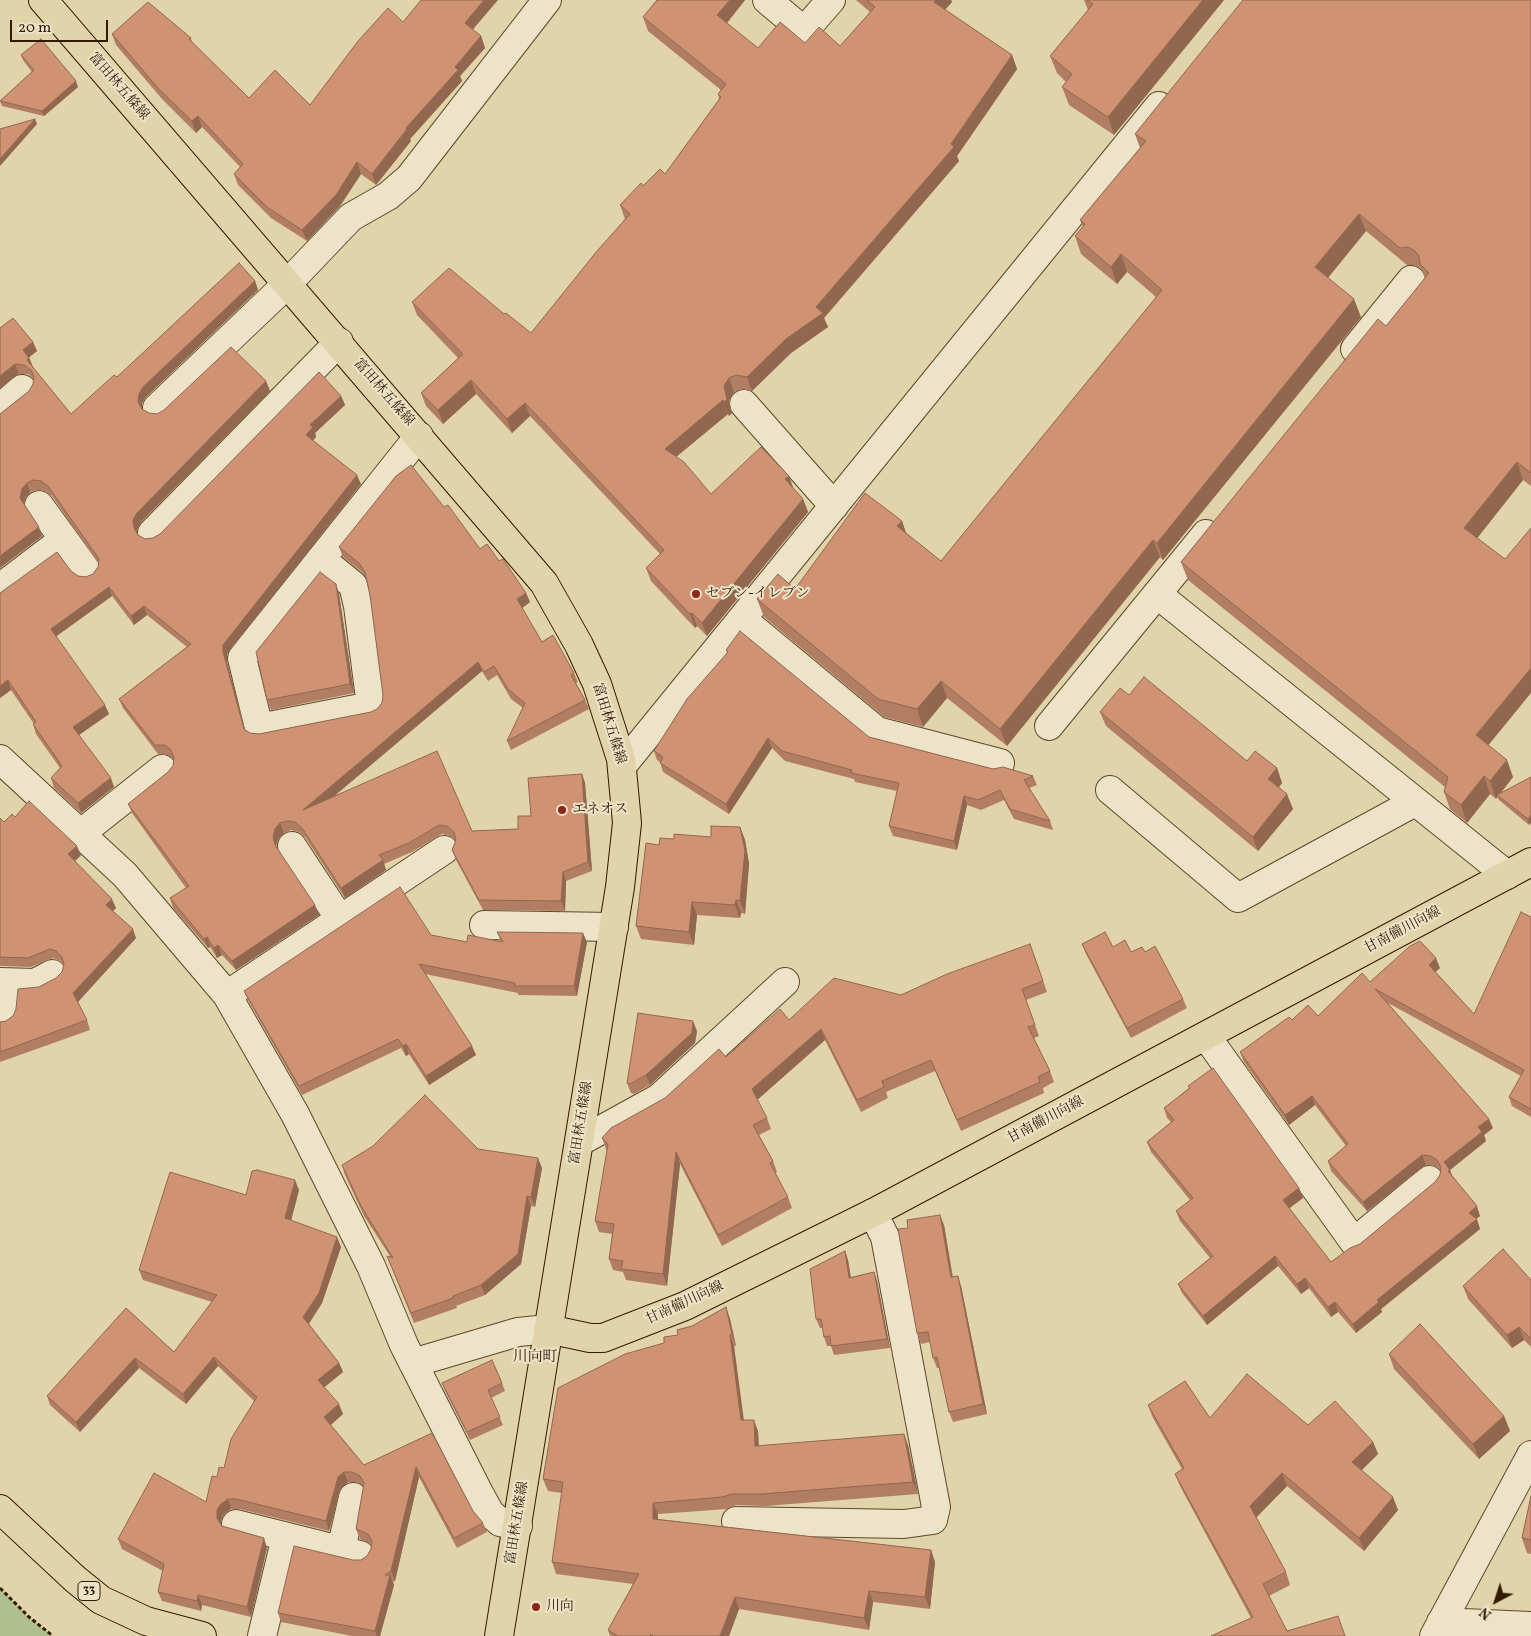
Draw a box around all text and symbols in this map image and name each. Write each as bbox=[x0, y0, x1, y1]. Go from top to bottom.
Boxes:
scale bar bbox=[12, 10, 110, 42]
text: 20 m bbox=[18, 18, 51, 39]
street label: 富田林五條線 bbox=[84, 50, 152, 124]
street label: 富田林五條線 bbox=[349, 356, 417, 430]
place label: セブン-イレブン bbox=[706, 586, 810, 602]
marker: セブン-イレブン bbox=[690, 588, 702, 600]
street label: 富田林五條線 bbox=[588, 681, 628, 767]
place label: エネオス bbox=[572, 802, 628, 818]
marker: エネオス bbox=[556, 804, 568, 816]
street label: 甘南備川向線 bbox=[1362, 904, 1444, 958]
street label: 富田林五條線 bbox=[567, 1080, 597, 1166]
street label: 甘南備川向線 bbox=[1005, 1094, 1087, 1148]
street label: 甘南備川向線 bbox=[643, 1279, 727, 1329]
district label: 川向町 bbox=[513, 1349, 557, 1367]
street label: 富田林五條線 bbox=[503, 1480, 533, 1566]
north arrow bbox=[1471, 1576, 1521, 1626]
road number: 33 bbox=[78, 1582, 100, 1600]
place label: 川向 bbox=[546, 1599, 574, 1615]
marker: 川向 bbox=[530, 1601, 542, 1613]
text: N bbox=[1476, 1602, 1496, 1623]

